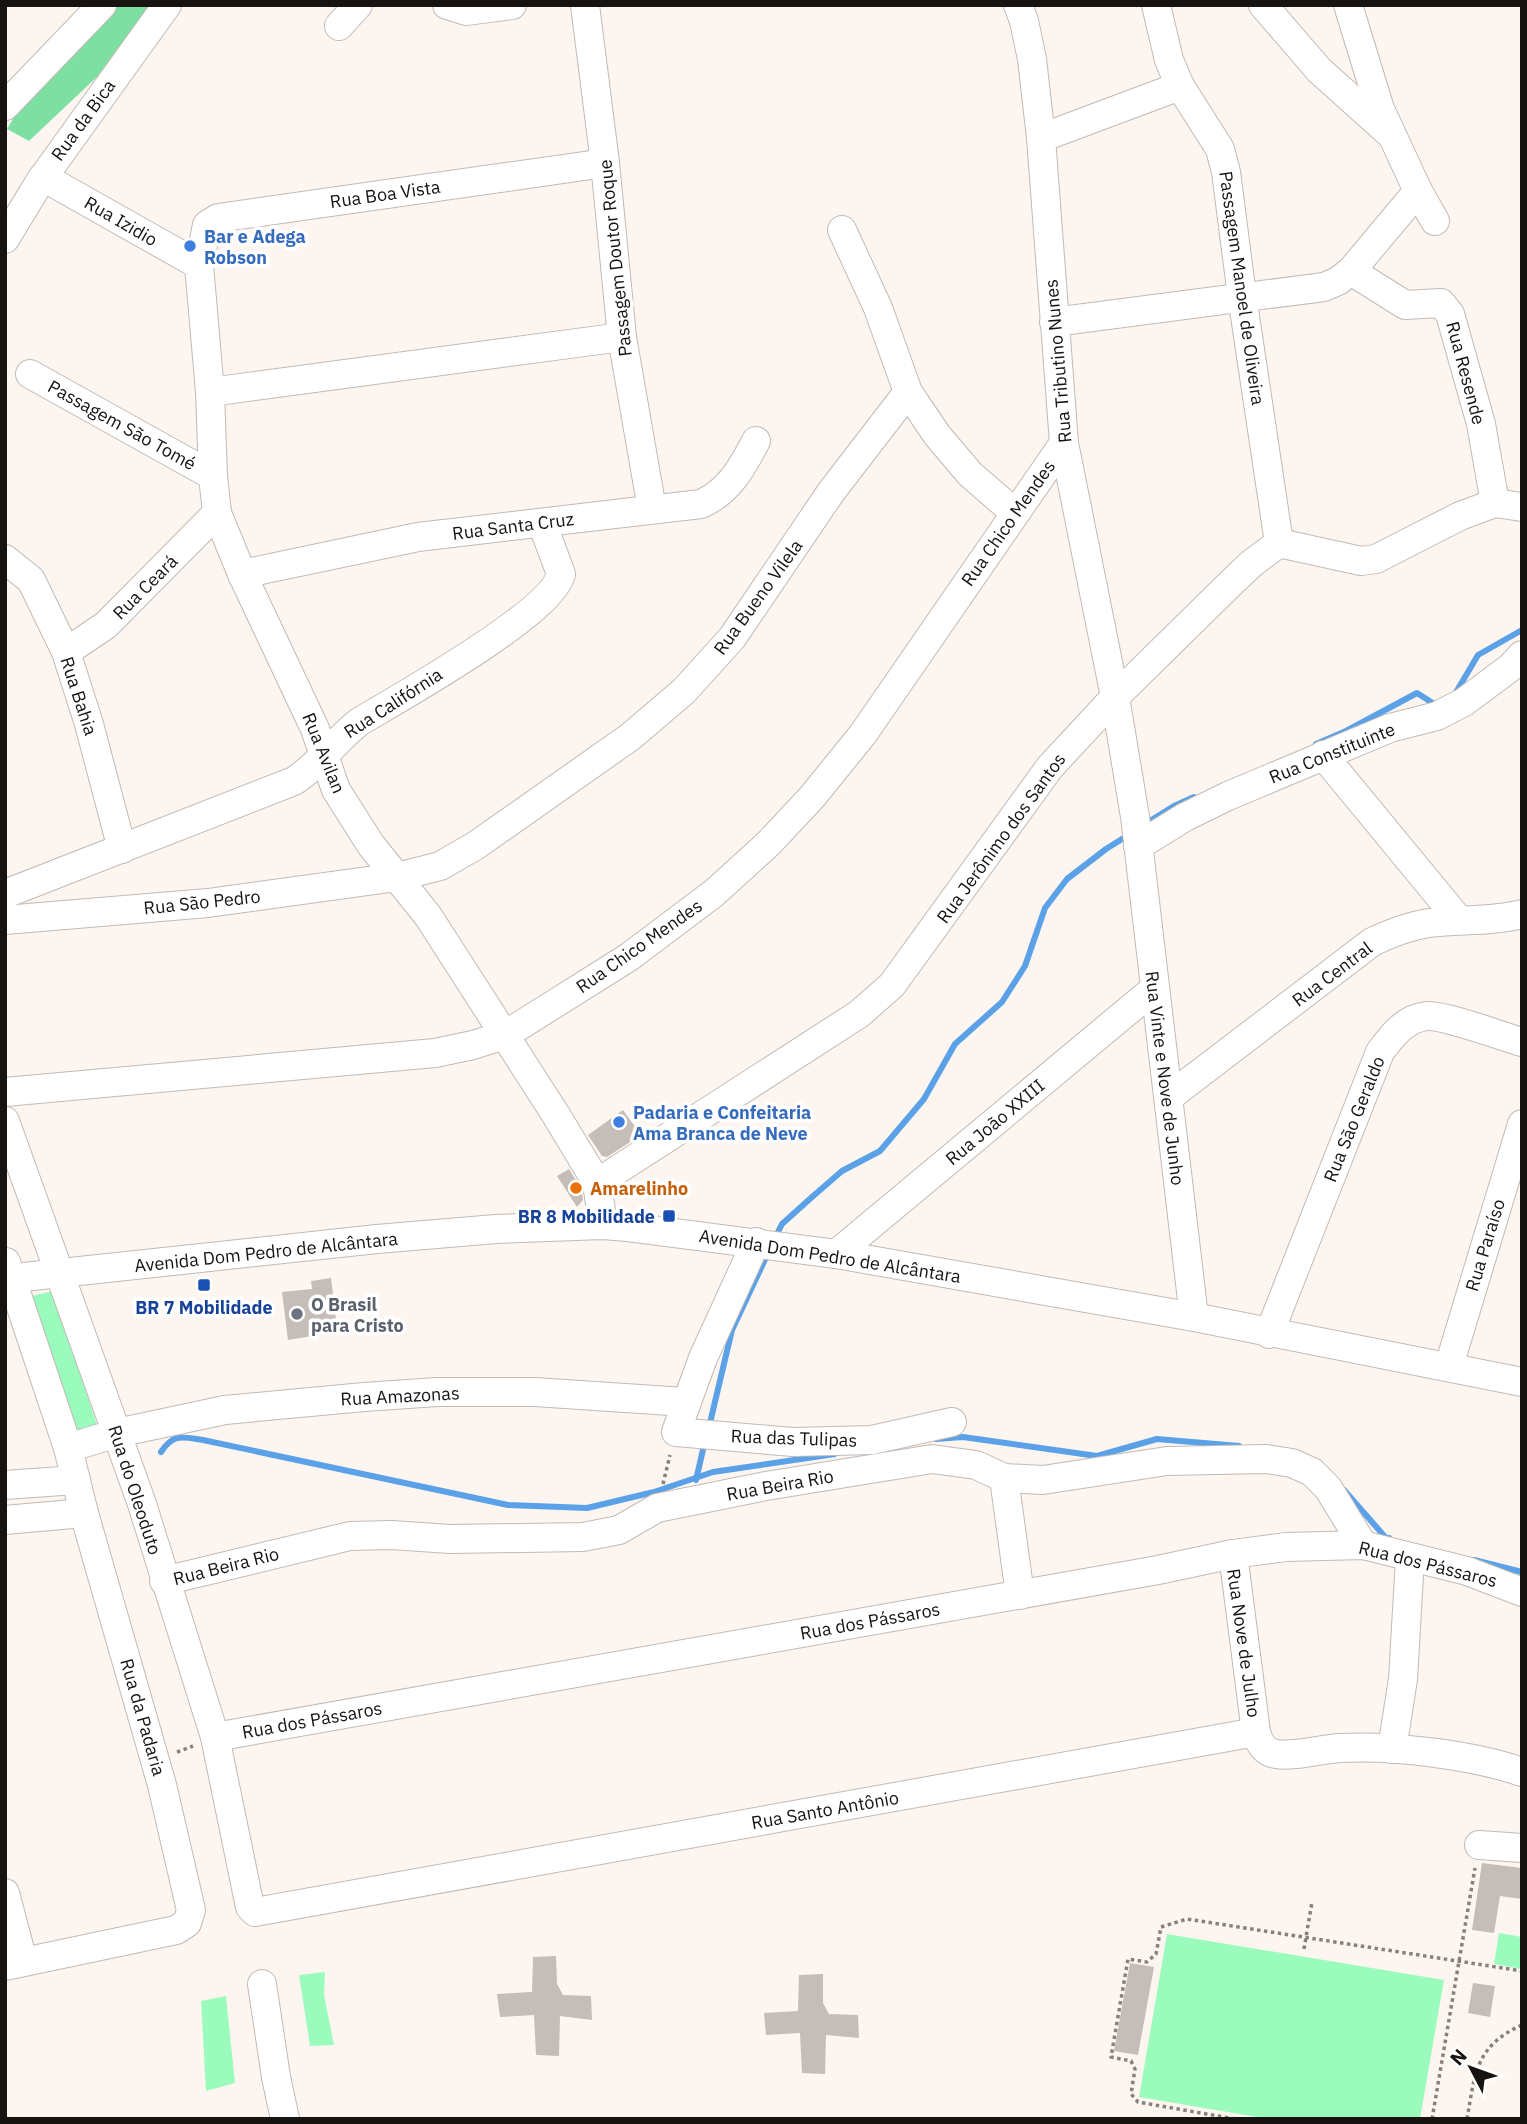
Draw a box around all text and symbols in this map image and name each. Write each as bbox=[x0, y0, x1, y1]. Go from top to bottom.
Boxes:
street label: Rua da Bica bbox=[46, 75, 120, 165]
street label: Passagem Doutor Roque bbox=[593, 158, 637, 358]
street label: Passagem Manoel de Oliveira bbox=[1214, 169, 1270, 407]
street label: Rua Boa Vista bbox=[328, 175, 442, 213]
street label: Rua Izidio bbox=[80, 191, 162, 251]
place label: Bar e Adega Robson bbox=[204, 225, 306, 269]
marker: Bar e Adega Robson bbox=[182, 238, 198, 254]
street label: Rua Tributino Nunes bbox=[1039, 278, 1077, 444]
street label: Rua Resende bbox=[1441, 319, 1491, 427]
street label: Passagem São Tomé bbox=[44, 375, 200, 475]
street label: Rua Chico Mendes bbox=[956, 456, 1060, 590]
street label: Rua Santa Cruz bbox=[451, 507, 575, 545]
street label: Rua Bueno Vilela bbox=[709, 535, 808, 659]
street label: Rua Ceará bbox=[108, 549, 183, 624]
street label: Rua Bahia bbox=[55, 654, 103, 739]
street label: Rua Califórnia bbox=[340, 662, 447, 743]
street label: Rua Avilan bbox=[297, 709, 351, 797]
street label: Rua Constituinte bbox=[1266, 717, 1399, 789]
street label: Rua Jerônimo dos Santos bbox=[931, 748, 1071, 928]
street label: Rua São Pedro bbox=[142, 884, 262, 920]
street label: Rua Chico Mendes bbox=[572, 894, 706, 998]
street label: Rua Central bbox=[1287, 936, 1377, 1012]
street label: Rua Vinte e Nove de Junho bbox=[1140, 969, 1190, 1187]
street label: Rua São Geraldo bbox=[1318, 1053, 1390, 1185]
street label: Rua João XXIII bbox=[941, 1074, 1049, 1170]
place label: Padaria e Confeitaria Ama Branca de Neve bbox=[633, 1101, 811, 1145]
marker: Padaria e Confeitaria Ama Branca de Neve bbox=[611, 1114, 627, 1130]
place label: Amarelinho bbox=[590, 1177, 688, 1200]
marker: Amarelinho bbox=[568, 1180, 584, 1196]
street label: Rua Paraíso bbox=[1460, 1196, 1510, 1294]
place label: BR 8 Mobilidade bbox=[518, 1205, 655, 1228]
marker: BR 8 Mobilidade bbox=[661, 1208, 677, 1224]
street label: Avenida Dom Pedro de Alcântara bbox=[698, 1224, 963, 1288]
street label: Avenida Dom Pedro de Alcântara bbox=[133, 1227, 399, 1277]
marker: BR 7 Mobilidade bbox=[196, 1277, 212, 1293]
place label: O Brasil para Cristo bbox=[311, 1293, 404, 1337]
place label: BR 7 Mobilidade bbox=[135, 1296, 273, 1319]
marker: O Brasil para Cristo bbox=[289, 1306, 305, 1322]
street label: Rua Amazonas bbox=[340, 1381, 460, 1411]
street label: Rua do Oleoduto bbox=[103, 1422, 167, 1558]
street label: Rua das Tulipas bbox=[730, 1424, 858, 1452]
street label: Rua Beira Rio bbox=[725, 1464, 835, 1506]
street label: Rua dos Pássaros bbox=[1356, 1536, 1500, 1592]
street label: Rua Beira Rio bbox=[171, 1542, 281, 1590]
street label: Rua Nove de Julho bbox=[1222, 1567, 1266, 1719]
street label: Rua dos Pássaros bbox=[798, 1597, 942, 1645]
street label: Rua da Padaria bbox=[115, 1656, 171, 1779]
street label: Rua dos Pássaros bbox=[240, 1696, 384, 1744]
street label: Rua Santo Antônio bbox=[749, 1786, 901, 1834]
north arrow bbox=[1436, 2033, 1506, 2103]
text: N bbox=[1445, 2044, 1472, 2070]

